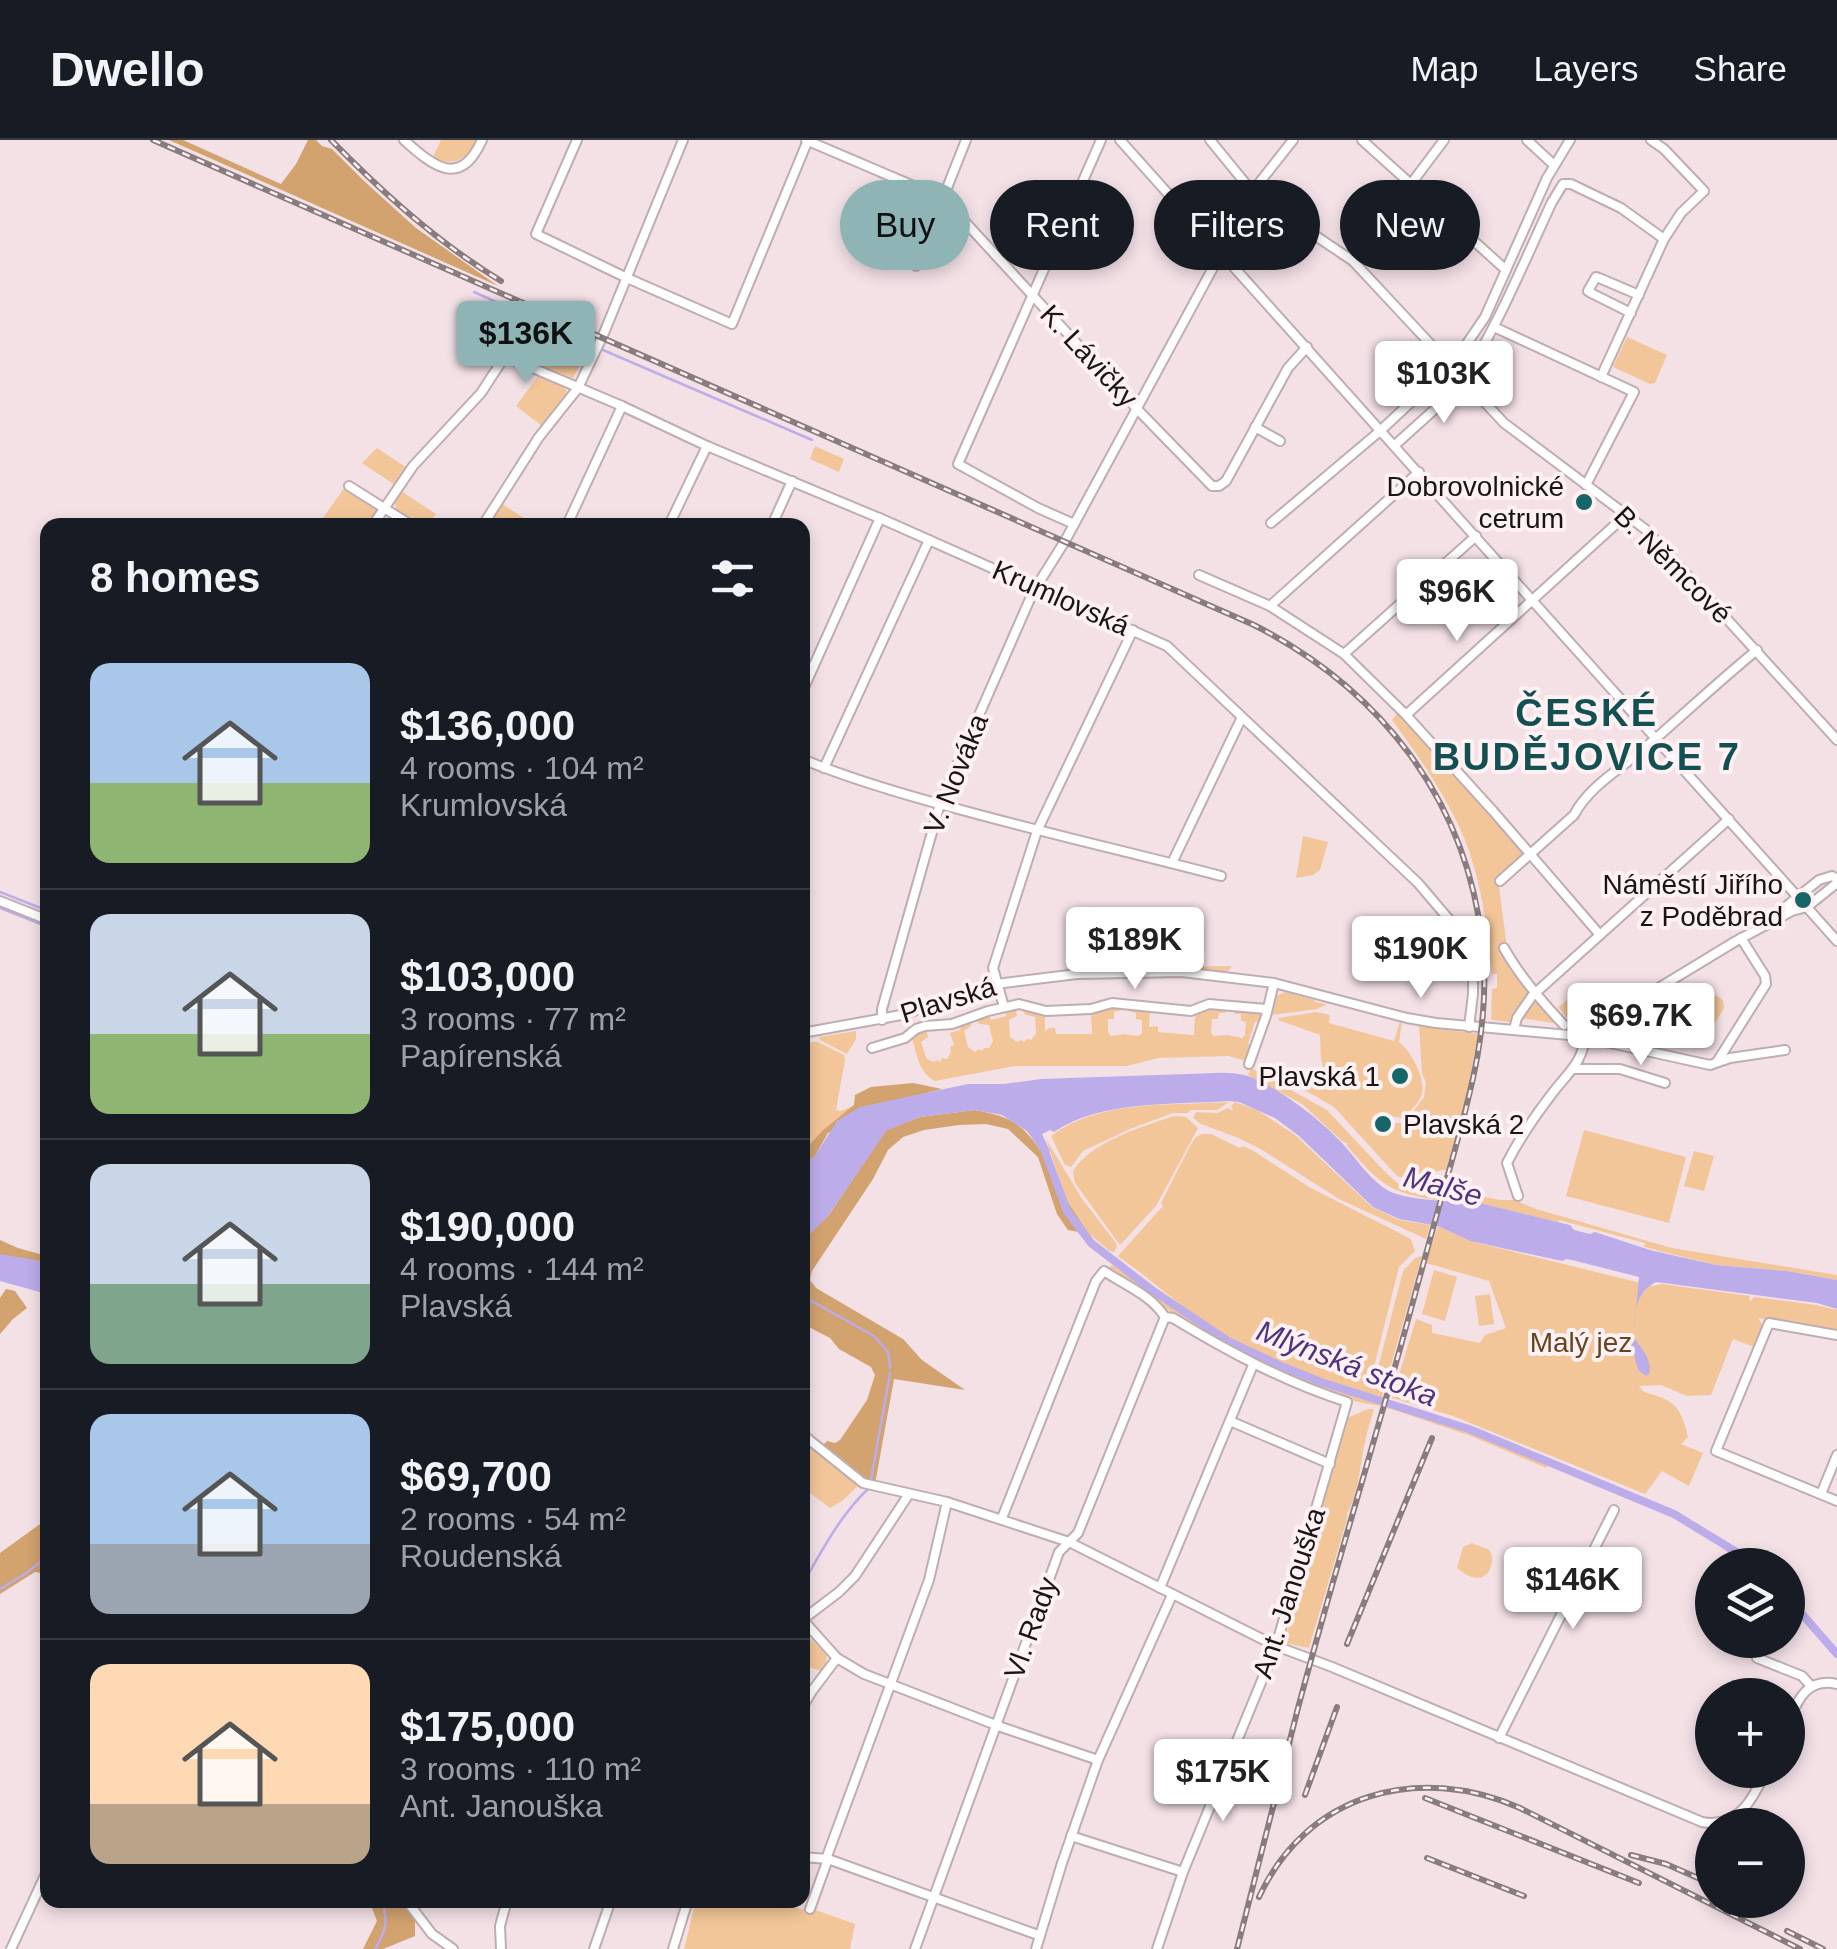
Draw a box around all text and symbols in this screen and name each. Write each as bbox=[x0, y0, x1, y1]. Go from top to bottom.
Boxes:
text: Dwello bbox=[50, 43, 205, 96]
text: Map bbox=[1410, 49, 1479, 88]
text: Layers bbox=[1534, 49, 1639, 88]
text: Share bbox=[1694, 49, 1787, 88]
chip: Buy bbox=[840, 180, 970, 270]
chip: Rent bbox=[990, 180, 1134, 270]
chip: Filters bbox=[1154, 180, 1320, 270]
chip: New bbox=[1340, 180, 1480, 270]
street label: K. Lávičky bbox=[1034, 299, 1144, 413]
pin: $136K bbox=[456, 301, 596, 386]
text: $136K bbox=[479, 315, 573, 351]
pin: $103K bbox=[1374, 341, 1514, 426]
text: $103K bbox=[1397, 355, 1491, 391]
place label: Dobrovolnické cetrum bbox=[1387, 471, 1564, 534]
marker: Dobrovolnické cetrum bbox=[1573, 491, 1595, 513]
street label: B. Němcové bbox=[1608, 500, 1738, 630]
icon: filters bbox=[705, 551, 760, 606]
text: 8 homes bbox=[90, 554, 260, 601]
street label: Krumlovská bbox=[988, 554, 1135, 642]
pin: $96K bbox=[1398, 559, 1516, 644]
text: $96K bbox=[1419, 573, 1495, 609]
district label: ČESKÉ BUDĚJOVICE 7 bbox=[1433, 690, 1741, 778]
text: $136,000 bbox=[400, 702, 575, 749]
icon: home bbox=[170, 703, 290, 823]
street label: V. Nováka bbox=[918, 709, 994, 839]
text: 4 rooms · 104 m² bbox=[400, 750, 644, 786]
text: Krumlovská bbox=[400, 787, 567, 823]
place label: Náměstí Jiřího z Poděbrad bbox=[1603, 869, 1783, 932]
marker: Náměstí Jiřího z Poděbrad bbox=[1792, 889, 1814, 911]
pin: $189K bbox=[1065, 907, 1205, 992]
pin: $190K bbox=[1351, 916, 1491, 1001]
text: $189K bbox=[1088, 921, 1182, 957]
text: $190K bbox=[1374, 930, 1468, 966]
text: $103,000 bbox=[400, 953, 575, 1000]
icon: home bbox=[170, 954, 290, 1074]
street label: Plavská bbox=[897, 971, 1000, 1029]
pin: $69.7K bbox=[1560, 983, 1722, 1068]
text: $69.7K bbox=[1589, 997, 1693, 1033]
text: 3 rooms · 77 m² bbox=[400, 1001, 626, 1037]
text: Papírenská bbox=[400, 1038, 562, 1074]
place label: Plavská 1 bbox=[1259, 1061, 1380, 1092]
marker: Plavská 1 bbox=[1389, 1065, 1411, 1087]
place label: Plavská 2 bbox=[1403, 1109, 1524, 1140]
marker: Plavská 2 bbox=[1372, 1113, 1394, 1135]
water label: Malše bbox=[1400, 1160, 1486, 1212]
text: $190,000 bbox=[400, 1203, 575, 1250]
icon: home bbox=[170, 1204, 290, 1324]
text: 4 rooms · 144 m² bbox=[400, 1251, 644, 1287]
text: Plavská bbox=[400, 1288, 512, 1324]
water label: Mlýnská stoka bbox=[1252, 1314, 1442, 1412]
park label: Malý jez bbox=[1530, 1327, 1632, 1358]
text: $69,700 bbox=[400, 1453, 552, 1500]
icon: home bbox=[170, 1454, 290, 1574]
text: 2 rooms · 54 m² bbox=[400, 1501, 626, 1537]
street label: Ant. Janouška bbox=[1247, 1503, 1331, 1682]
text: Roudenská bbox=[400, 1538, 562, 1574]
pin: $146K bbox=[1503, 1547, 1643, 1632]
map controls bbox=[1695, 1548, 1805, 1918]
button: layers bbox=[1695, 1548, 1805, 1658]
text: $146K bbox=[1526, 1561, 1620, 1597]
street label: Vl. Rady bbox=[998, 1573, 1064, 1683]
button: + bbox=[1695, 1678, 1805, 1788]
text: $175,000 bbox=[400, 1703, 575, 1750]
icon: home bbox=[170, 1704, 290, 1824]
pin: $175K bbox=[1153, 1739, 1293, 1824]
text: 3 rooms · 110 m² bbox=[400, 1751, 641, 1787]
text: $175K bbox=[1176, 1753, 1270, 1789]
text: Ant. Janouška bbox=[400, 1788, 603, 1824]
button: − bbox=[1695, 1808, 1805, 1918]

